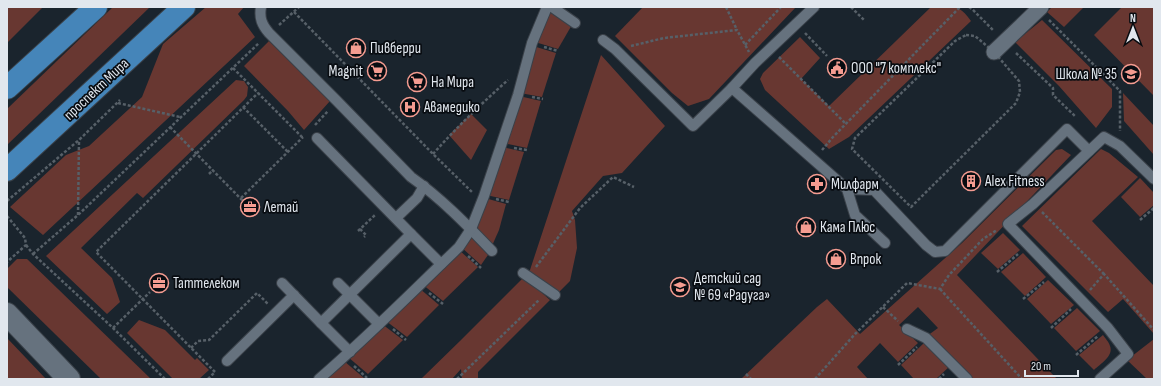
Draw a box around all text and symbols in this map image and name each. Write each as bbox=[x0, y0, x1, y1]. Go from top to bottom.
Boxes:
north arrow bbox=[1113, 8, 1153, 48]
text: N bbox=[1130, 12, 1136, 25]
shop icon: Пивберри bbox=[345, 37, 367, 59]
place label: Пивберри bbox=[370, 39, 421, 58]
street label: проспект Мира bbox=[60, 54, 133, 124]
public building icon: ООО "7 комплекс" bbox=[826, 57, 848, 79]
place label: ООО "7 комплекс" bbox=[851, 59, 941, 78]
supermarket icon: Magnit bbox=[366, 60, 388, 82]
place label: Magnit bbox=[329, 62, 363, 81]
school or university icon: Школа № 35 bbox=[1120, 63, 1142, 85]
place label: Школа № 35 bbox=[1055, 65, 1117, 84]
supermarket icon: На Мира bbox=[406, 71, 428, 93]
place label: На Мира bbox=[431, 73, 474, 92]
hospital icon: Авамедико bbox=[399, 96, 421, 118]
place label: Авамедико bbox=[423, 98, 480, 117]
building icon: Alex Fitness bbox=[960, 170, 982, 192]
place label: Alex Fitness bbox=[984, 172, 1045, 191]
pharmacy icon: Милфарм bbox=[806, 173, 828, 195]
place label: Милфарм bbox=[831, 175, 879, 194]
office icon: Летай bbox=[239, 196, 261, 218]
place label: Летай bbox=[263, 198, 298, 217]
shop icon: Кама Плюс bbox=[795, 216, 817, 238]
place label: Кама Плюс bbox=[820, 218, 875, 237]
shop icon: Впрок bbox=[825, 248, 847, 270]
place label: Впрок bbox=[850, 250, 882, 269]
place label: Детский сад № 69 «Радуга» bbox=[694, 269, 770, 305]
office icon: Таттелеком bbox=[148, 272, 170, 294]
place label: Таттелеком bbox=[173, 274, 240, 293]
school or university icon: Детский сад № 69 «Радуга» bbox=[669, 276, 691, 298]
scale bar bbox=[1025, 352, 1078, 378]
text: 20 m bbox=[1031, 359, 1051, 374]

